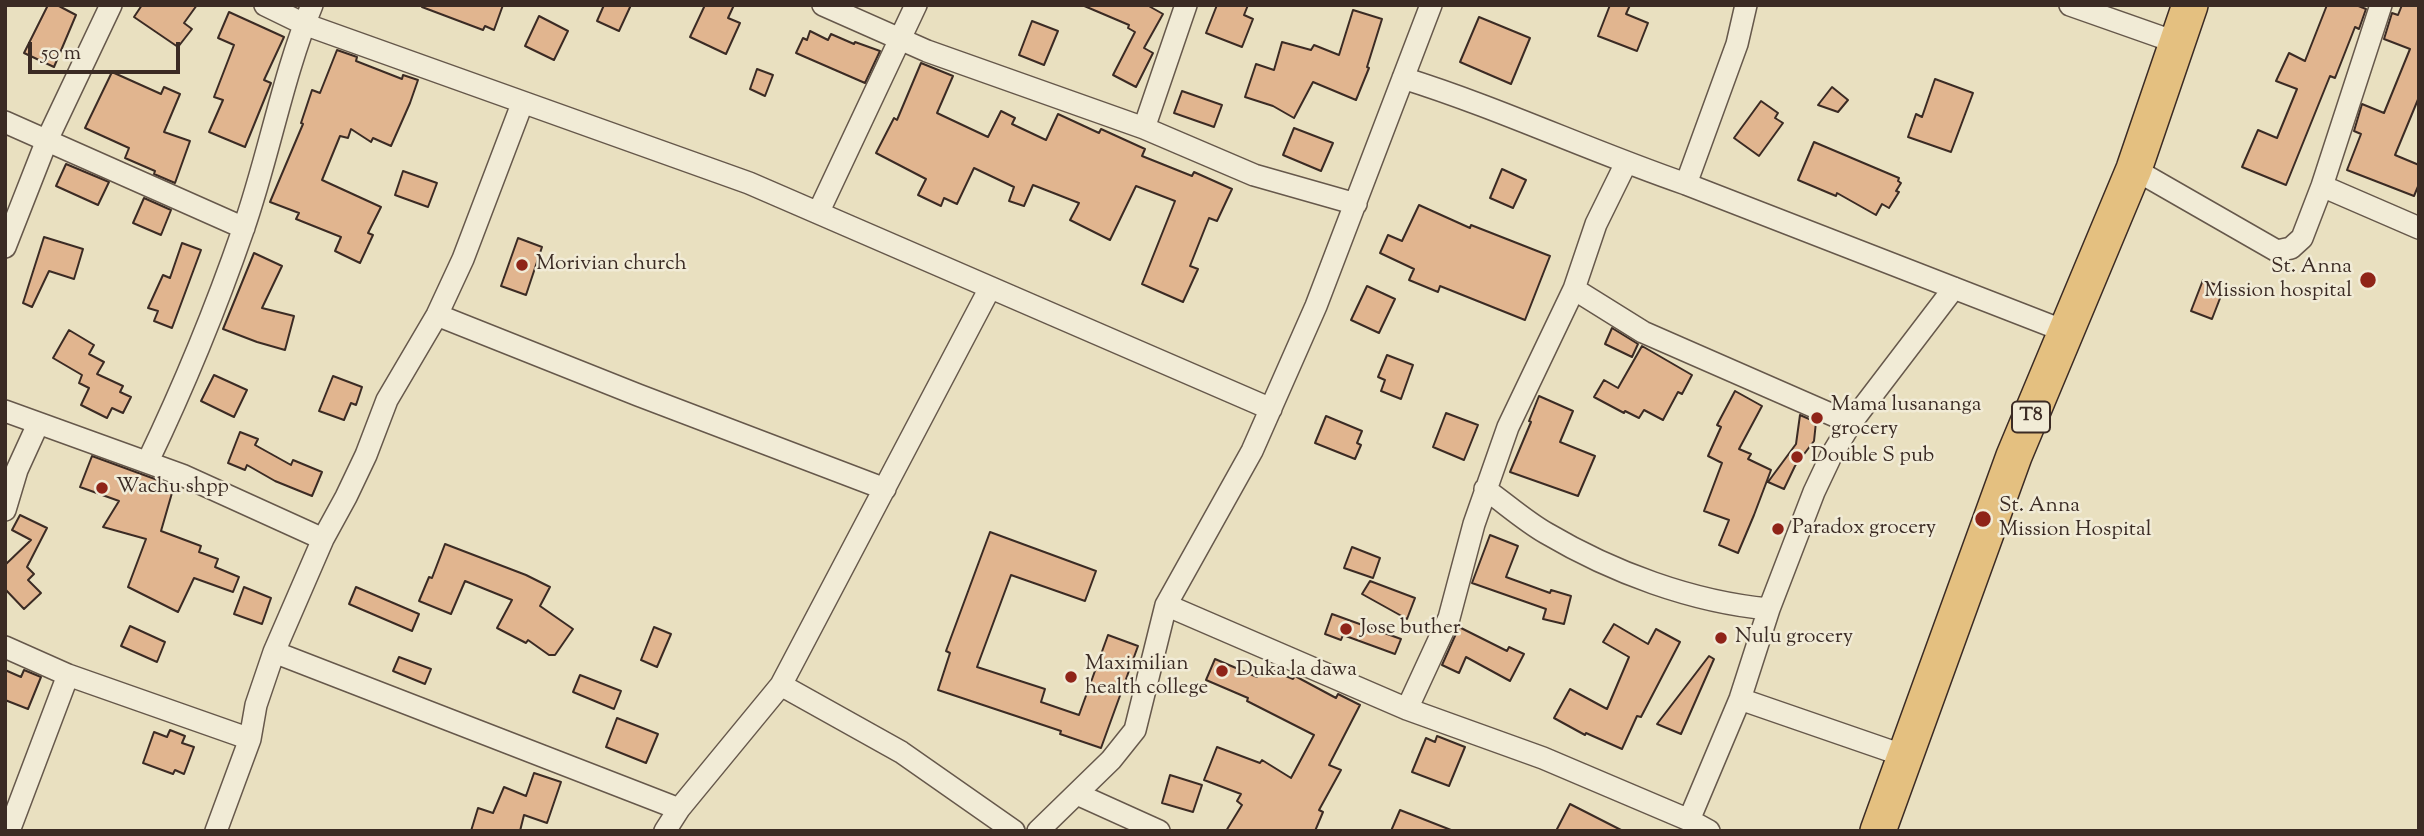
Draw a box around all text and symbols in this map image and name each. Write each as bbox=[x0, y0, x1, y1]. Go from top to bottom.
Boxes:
scale bar bbox=[32, 28, 184, 72]
text: 50 m bbox=[41, 39, 81, 69]
place label: Morivian church bbox=[536, 252, 687, 278]
place label: St. Anna Mission hospital bbox=[2204, 255, 2352, 305]
marker: Morivian church bbox=[514, 257, 530, 273]
marker: St. Anna Mission hospital bbox=[2358, 270, 2378, 290]
place label: Mama lusananga grocery bbox=[1831, 393, 1981, 443]
road number: T8 bbox=[2012, 402, 2050, 432]
marker: Mama lusananga grocery bbox=[1809, 410, 1825, 426]
place label: Double S pub bbox=[1811, 444, 1934, 470]
marker: Double S pub bbox=[1789, 449, 1805, 465]
place label: Wachu shpp bbox=[116, 475, 229, 501]
marker: Wachu shpp bbox=[94, 480, 110, 496]
place label: St. Anna Mission Hospital bbox=[1999, 494, 2152, 544]
marker: St. Anna Mission Hospital bbox=[1973, 509, 1993, 529]
place label: Paradox grocery bbox=[1792, 516, 1936, 542]
marker: Paradox grocery bbox=[1770, 521, 1786, 537]
place label: Jose buther bbox=[1360, 616, 1461, 642]
marker: Jose buther bbox=[1338, 621, 1354, 637]
place label: Nulu grocery bbox=[1735, 625, 1853, 651]
marker: Nulu grocery bbox=[1713, 630, 1729, 646]
place label: Maximilian health college bbox=[1085, 652, 1208, 702]
place label: Duka la dawa bbox=[1236, 658, 1357, 684]
marker: Duka la dawa bbox=[1214, 663, 1230, 679]
marker: Maximilian health college bbox=[1063, 669, 1079, 685]

